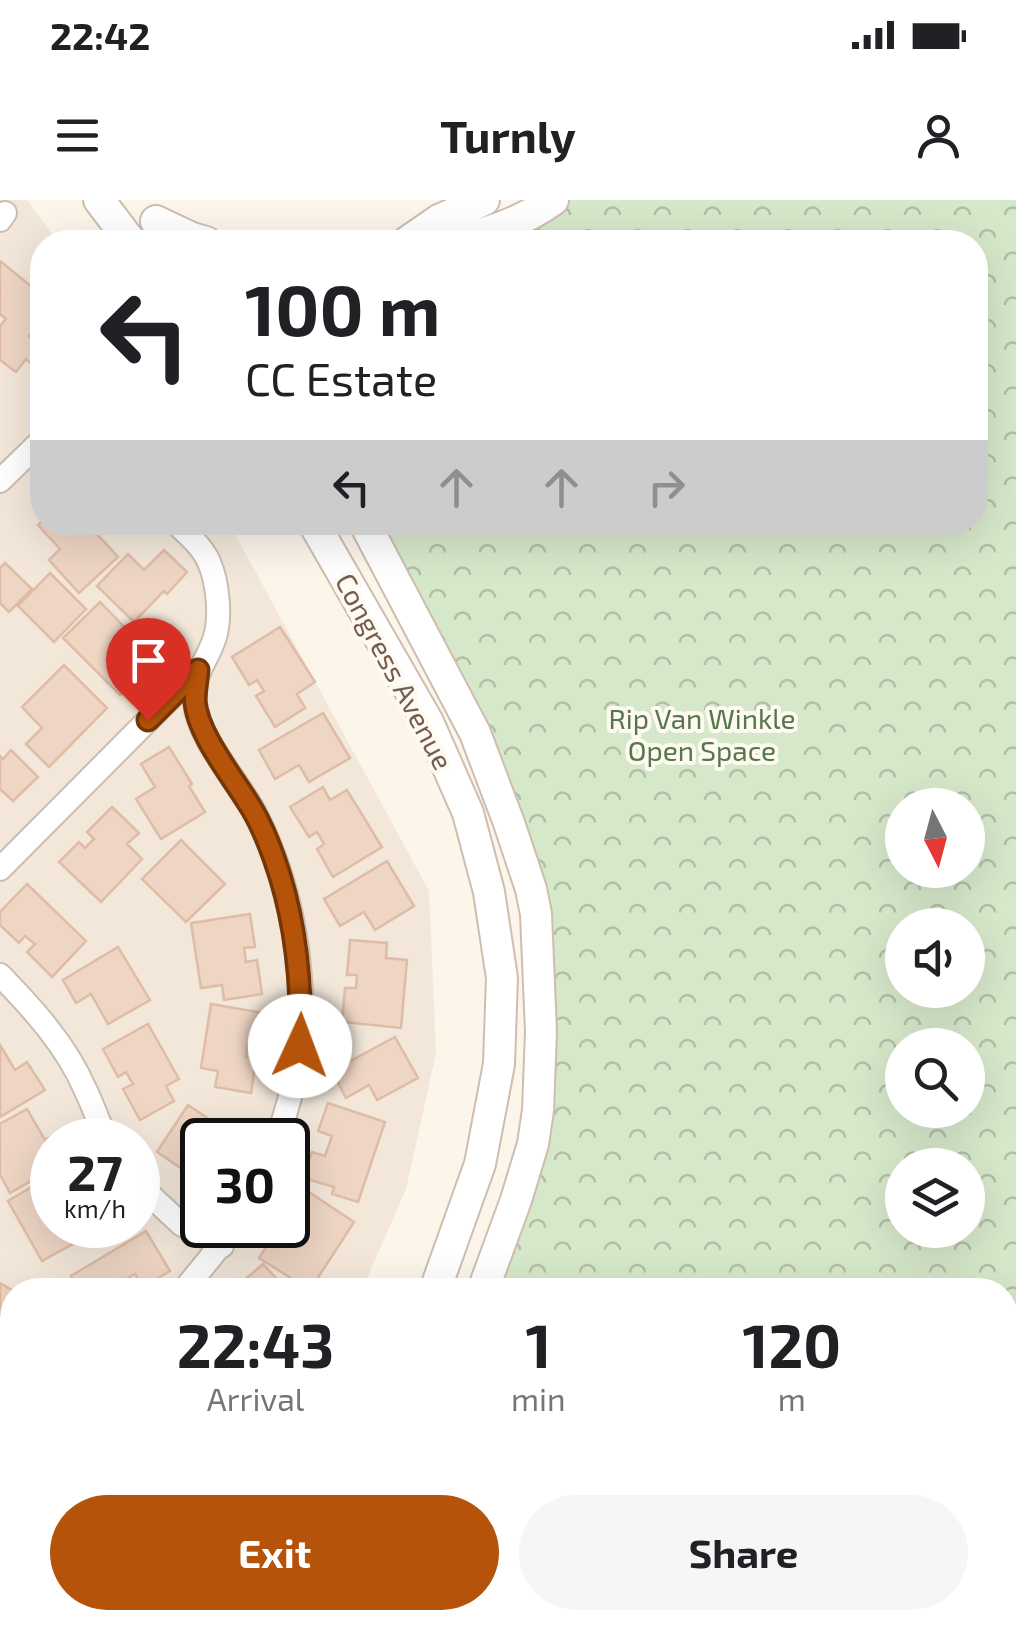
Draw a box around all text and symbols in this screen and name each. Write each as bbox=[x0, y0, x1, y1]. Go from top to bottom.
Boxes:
text: 22:42 bbox=[50, 12, 150, 58]
icon: menu bbox=[50, 108, 105, 163]
text: Turnly bbox=[440, 108, 576, 162]
icon: person bbox=[911, 108, 966, 163]
text: 100 m bbox=[245, 266, 440, 350]
icon: left bbox=[80, 270, 210, 400]
text: CC Estate bbox=[245, 351, 437, 405]
icon: left bbox=[324, 460, 379, 515]
icon: ahead bbox=[429, 460, 484, 515]
icon: ahead bbox=[534, 460, 589, 515]
icon: right bbox=[639, 460, 694, 515]
street label: Congress Avenue bbox=[329, 567, 461, 775]
pin bbox=[106, 618, 191, 721]
icon: arrive bbox=[121, 633, 176, 688]
park label: Rip Van Winkle Open Space bbox=[608, 701, 796, 767]
north arrow bbox=[885, 788, 985, 888]
map controls bbox=[885, 788, 985, 1248]
button: sound bbox=[885, 908, 985, 1008]
position arrow bbox=[248, 994, 352, 1098]
button: search bbox=[885, 1028, 985, 1128]
speed limit sign: 30 bbox=[180, 1118, 310, 1248]
text: 27 bbox=[67, 1141, 123, 1201]
button: layers bbox=[885, 1148, 985, 1248]
text: km/h bbox=[64, 1193, 126, 1223]
text: 22:43 bbox=[177, 1308, 334, 1380]
text: 1 bbox=[525, 1308, 551, 1380]
text: 120 bbox=[742, 1308, 841, 1380]
text: Arrival bbox=[207, 1379, 304, 1417]
text: min bbox=[511, 1379, 566, 1417]
text: m bbox=[778, 1379, 806, 1417]
button: Exit bbox=[50, 1495, 499, 1610]
button: Share bbox=[519, 1495, 968, 1610]

